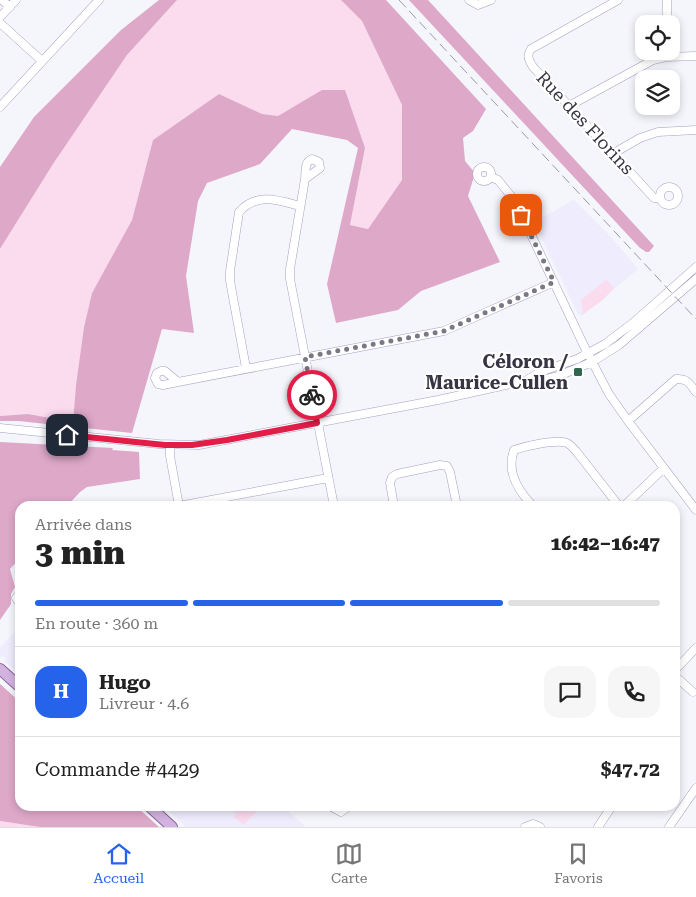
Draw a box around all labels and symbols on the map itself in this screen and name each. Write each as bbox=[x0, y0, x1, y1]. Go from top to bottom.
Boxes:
street label: Rue des Florins bbox=[532, 67, 638, 178]
pin bbox=[500, 194, 542, 236]
place label: Céloron / Maurice-Cullen bbox=[426, 351, 569, 393]
marker: Céloron / Maurice-Cullen bbox=[572, 366, 584, 378]
courier bbox=[287, 370, 337, 420]
pin bbox=[46, 414, 88, 456]

